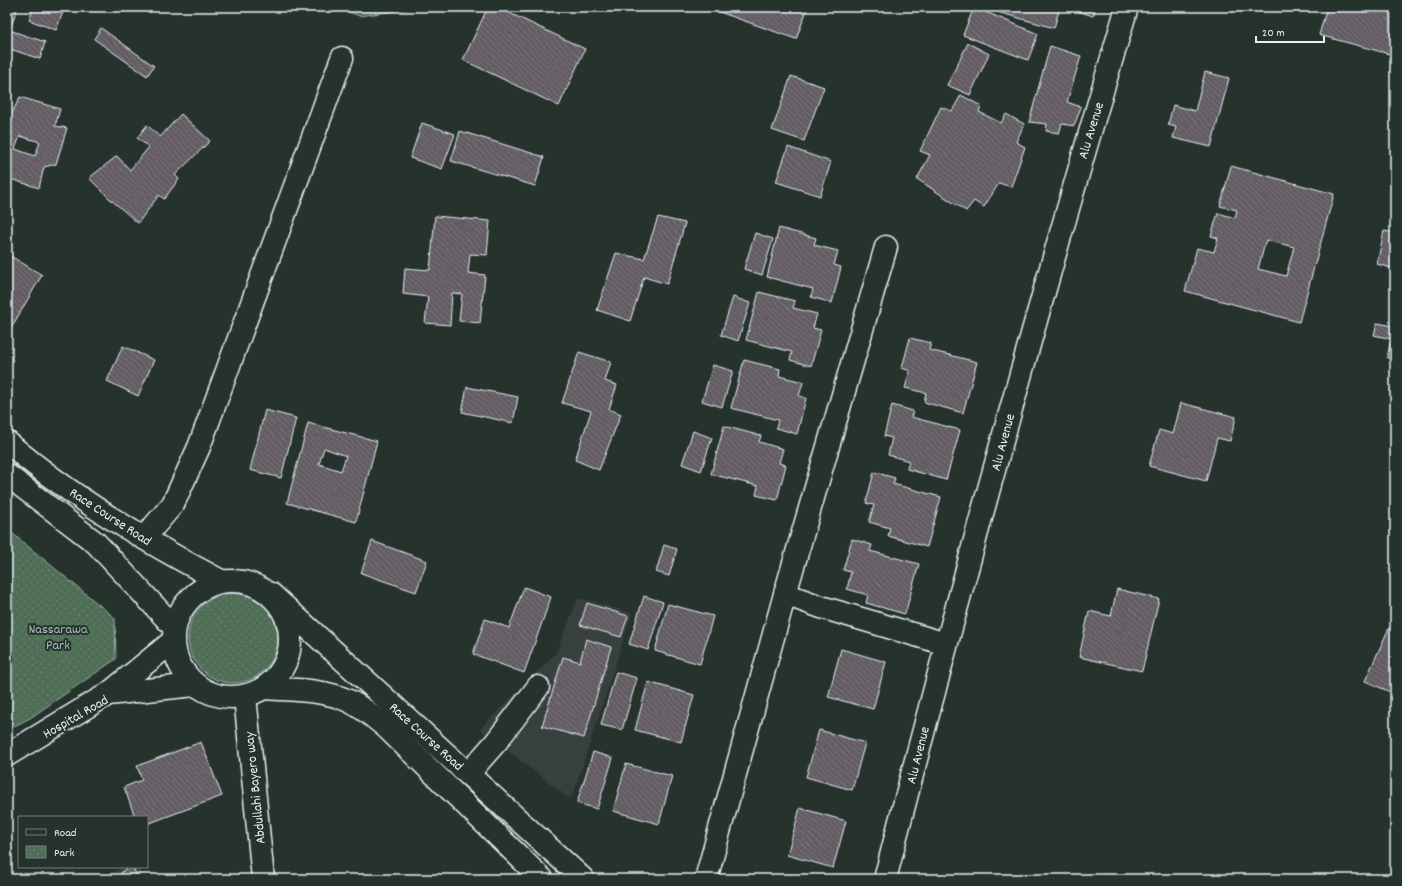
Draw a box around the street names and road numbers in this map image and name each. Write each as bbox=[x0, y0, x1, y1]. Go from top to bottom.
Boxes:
street label: Alu Avenue bbox=[1074, 100, 1110, 161]
street label: Alu Avenue bbox=[987, 412, 1021, 473]
street label: Race Course Road bbox=[65, 484, 155, 552]
street label: Hospital Road bbox=[39, 691, 113, 745]
street label: Race Course Road bbox=[384, 699, 467, 776]
street label: Alu Avenue bbox=[902, 725, 936, 786]
street label: Abdullahi Bayero way bbox=[240, 730, 272, 845]

